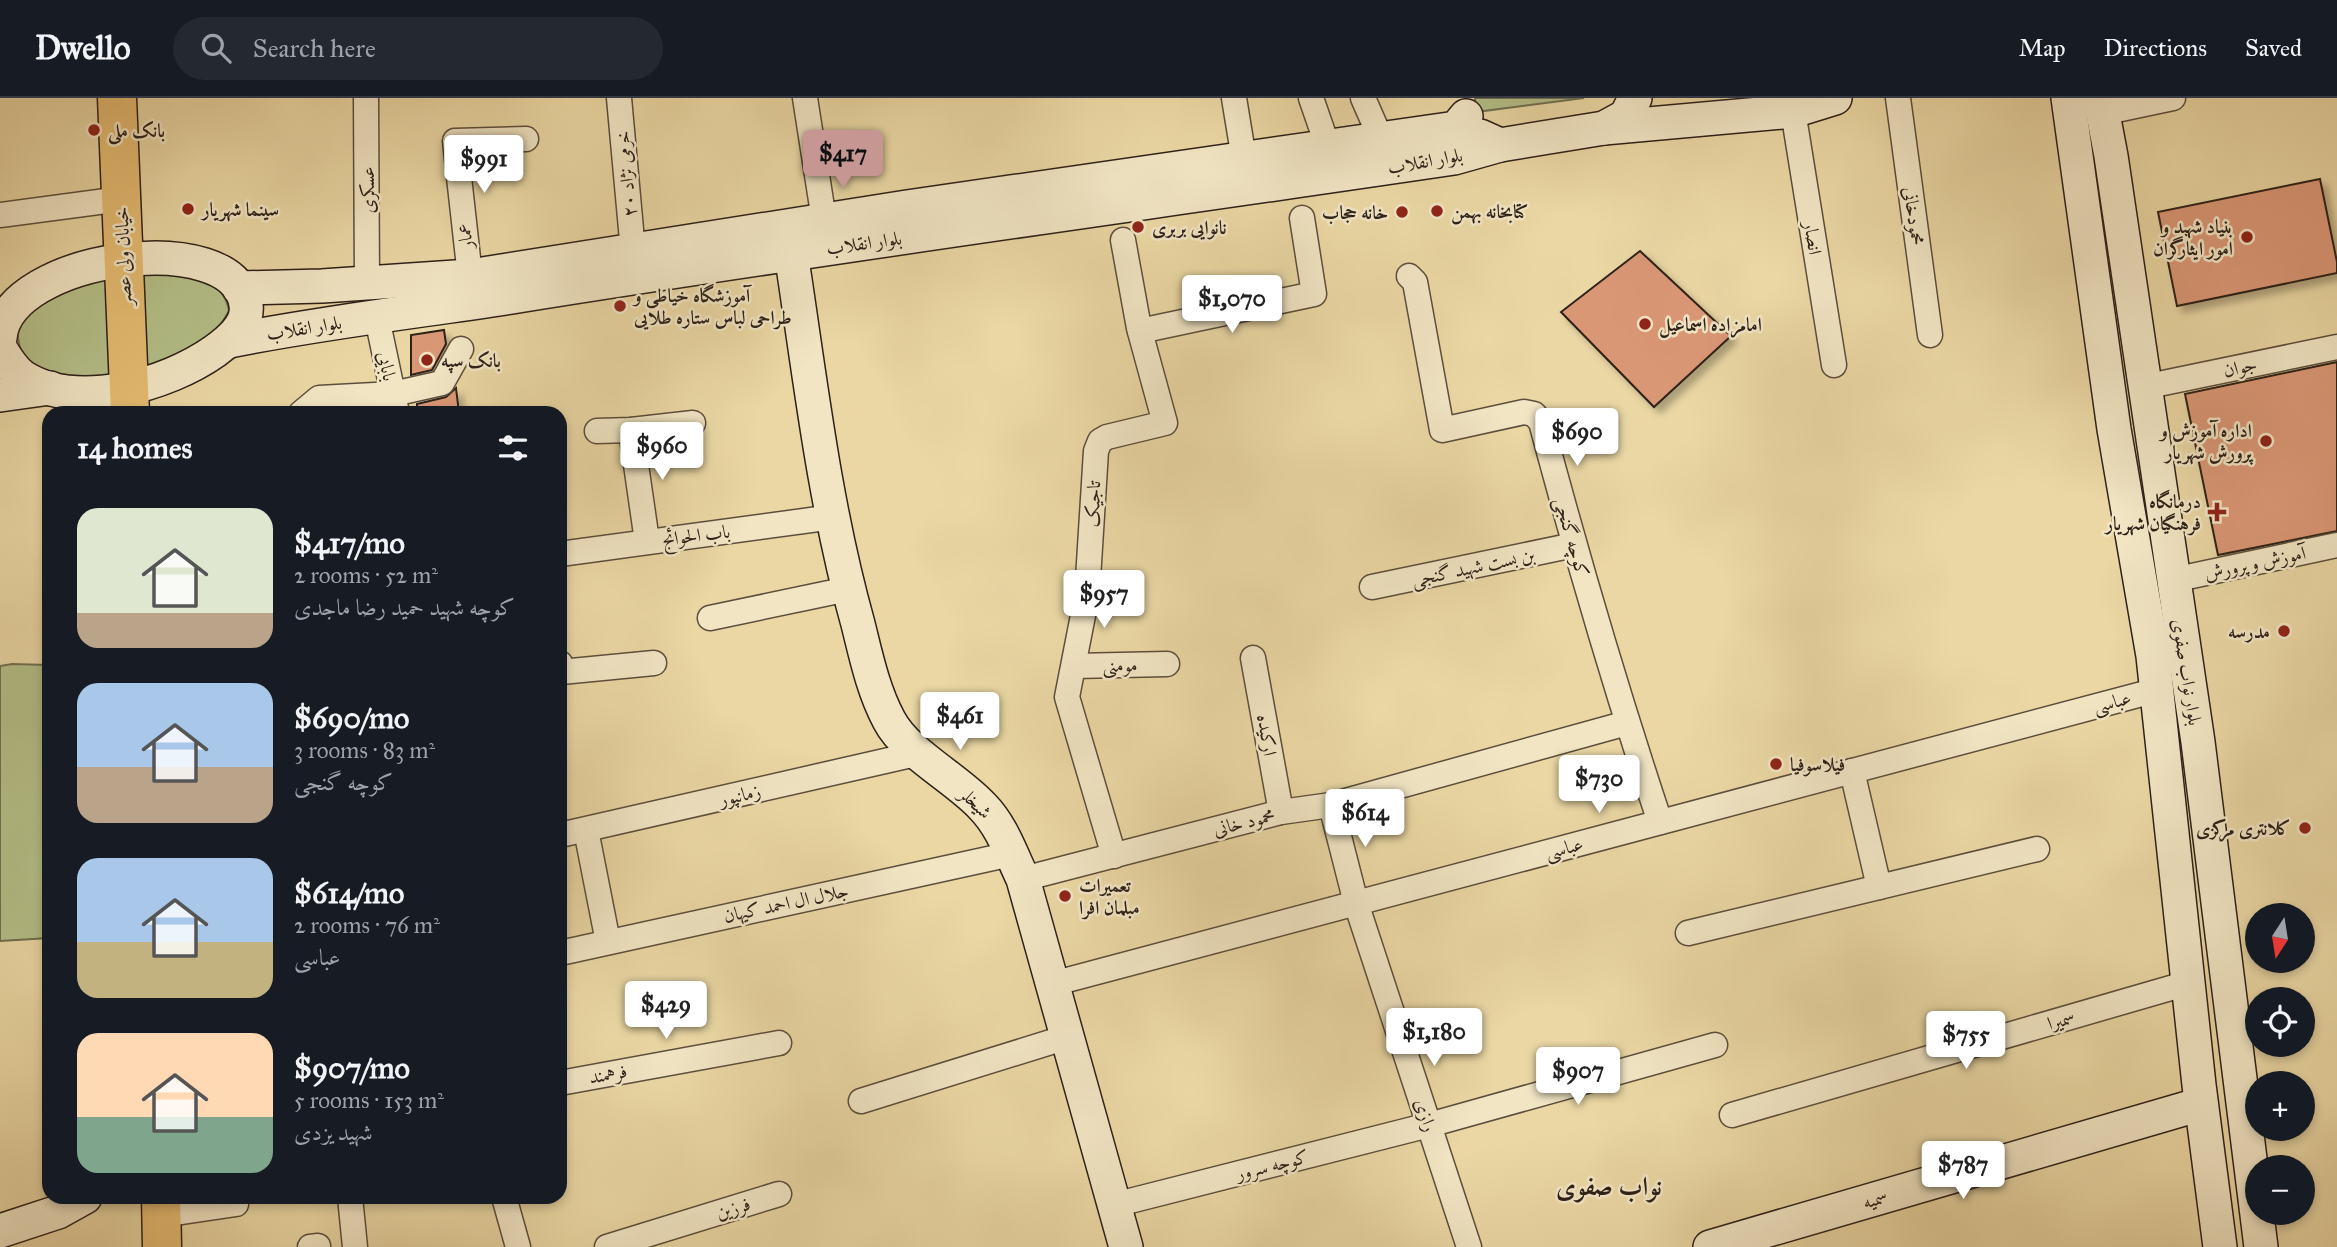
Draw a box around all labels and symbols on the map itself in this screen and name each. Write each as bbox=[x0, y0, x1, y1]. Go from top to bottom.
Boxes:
place label: بانک ملی bbox=[107, 119, 166, 146]
marker: بانک ملی bbox=[86, 122, 102, 138]
street label: خرمی نژاد ۲۰ bbox=[611, 130, 641, 218]
pin: $417 bbox=[802, 130, 884, 190]
pin: $991 bbox=[443, 136, 525, 195]
street label: بلوار انقلاب bbox=[1386, 143, 1464, 179]
street label: عسکری bbox=[356, 167, 380, 213]
street label: محمودخانی bbox=[1898, 185, 1930, 247]
place label: سینما شهریار bbox=[200, 198, 279, 222]
place label: کتابخانه بهمن bbox=[1451, 200, 1528, 225]
marker: سینما شهریار bbox=[180, 201, 196, 217]
place label: خانه حجاب bbox=[1322, 201, 1388, 225]
marker: کتابخانه بهمن bbox=[1429, 203, 1445, 219]
marker: خانه حجاب bbox=[1394, 204, 1410, 220]
street label: خیابان ولی عصر bbox=[110, 206, 137, 308]
place label: بنیاد شهید و امور ایثارگران bbox=[2153, 215, 2233, 261]
place label: نانوایی بربری bbox=[1152, 216, 1227, 240]
street label: انصار bbox=[1799, 218, 1827, 256]
marker: نانوایی بربری bbox=[1130, 219, 1146, 235]
street label: عمار bbox=[452, 222, 478, 252]
street label: بلوار انقلاب bbox=[825, 226, 903, 260]
marker: بنیاد شهید و امور ایثارگران bbox=[2239, 229, 2255, 245]
pin: $1,070 bbox=[1175, 275, 1289, 335]
place label: آموزشگاه خیاطی و طراحی لباس ستاره طلایی bbox=[632, 283, 792, 330]
marker: آموزشگاه خیاطی و طراحی لباس ستاره طلایی bbox=[612, 298, 628, 314]
street label: بلوار انقلاب bbox=[265, 311, 343, 345]
place label: امامزاده اسماعیل bbox=[1659, 313, 1762, 338]
marker: امامزاده اسماعیل bbox=[1637, 316, 1653, 332]
street label: بابایی bbox=[371, 349, 401, 383]
place label: بانک سپه bbox=[441, 349, 501, 374]
marker: بانک سپه bbox=[419, 352, 435, 368]
street label: جوان bbox=[2221, 352, 2259, 383]
pin: $690 bbox=[1536, 408, 1618, 468]
place label: اداره آموزش و پرورش شهریار bbox=[2158, 419, 2253, 465]
pin: $960 bbox=[621, 422, 703, 482]
marker: اداره آموزش و پرورش شهریار bbox=[2258, 433, 2274, 449]
street label: تاجیک bbox=[1081, 480, 1105, 528]
place label: درمانگاه فرهنگیان شهریار bbox=[2103, 489, 2201, 536]
street label: کوچه گنجی bbox=[1548, 495, 1594, 580]
marker: درمانگاه فرهنگیان شهریار bbox=[2207, 502, 2227, 522]
street label: باب الحوائج bbox=[660, 519, 732, 556]
street label: آموزش و پرورش bbox=[2202, 541, 2310, 586]
street label: بن بست شهید گنجی bbox=[1409, 543, 1538, 593]
pin: $957 bbox=[1063, 570, 1145, 630]
street label: بلوار نواب صفوی bbox=[2166, 617, 2207, 727]
place label: مدرسه bbox=[2228, 620, 2270, 643]
marker: مدرسه bbox=[2276, 623, 2292, 639]
street label: مومنی bbox=[1102, 653, 1138, 679]
street label: عباسی bbox=[2090, 686, 2134, 720]
pin: $461 bbox=[919, 692, 1001, 752]
street label: ارکیده bbox=[1252, 712, 1282, 758]
place label: فیلاسوفیا bbox=[1790, 753, 1845, 777]
pin: $730 bbox=[1558, 756, 1640, 815]
marker: فیلاسوفیا bbox=[1768, 756, 1784, 772]
street label: زمانپور bbox=[715, 779, 763, 812]
street label: شیخلر bbox=[953, 781, 997, 824]
pin: $614 bbox=[1324, 790, 1406, 849]
street label: محمود خانی bbox=[1211, 803, 1278, 842]
place label: کلانتری مرکزی bbox=[2196, 817, 2291, 842]
marker: کلانتری مرکزی bbox=[2297, 820, 2313, 836]
street label: عباسی bbox=[1542, 832, 1586, 866]
place label: تعمیرات مبلمان افرا bbox=[1079, 874, 1140, 920]
street label: جلال ال احمد کیهان bbox=[721, 879, 851, 928]
marker: تعمیرات مبلمان افرا bbox=[1057, 888, 1073, 904]
north arrow bbox=[2245, 903, 2315, 973]
pin: $429 bbox=[625, 982, 707, 1041]
street label: سمیرا bbox=[2044, 1005, 2078, 1035]
pin: $1,180 bbox=[1377, 1009, 1491, 1068]
pin: $755 bbox=[1925, 1012, 2007, 1071]
pin: $907 bbox=[1537, 1048, 1619, 1107]
street label: فرهمند bbox=[587, 1059, 629, 1090]
street label: رازی bbox=[1410, 1095, 1442, 1135]
pin: $787 bbox=[1922, 1142, 2004, 1201]
street label: کوچه سرور bbox=[1231, 1145, 1311, 1188]
district label: نواب صفوی bbox=[1556, 1170, 1662, 1203]
street label: سمیه bbox=[1860, 1184, 1890, 1214]
street label: فرزین bbox=[713, 1192, 753, 1225]

